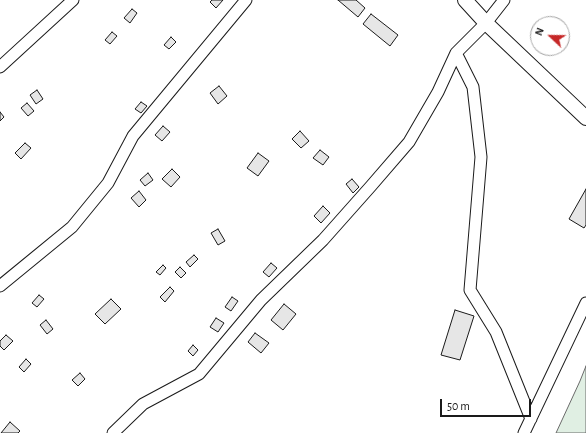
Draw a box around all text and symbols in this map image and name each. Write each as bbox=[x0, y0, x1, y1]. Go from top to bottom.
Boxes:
north arrow bbox=[530, 16, 570, 56]
text: N bbox=[533, 26, 546, 37]
scale bar bbox=[442, 391, 533, 417]
text: 50 m bbox=[447, 400, 470, 412]

